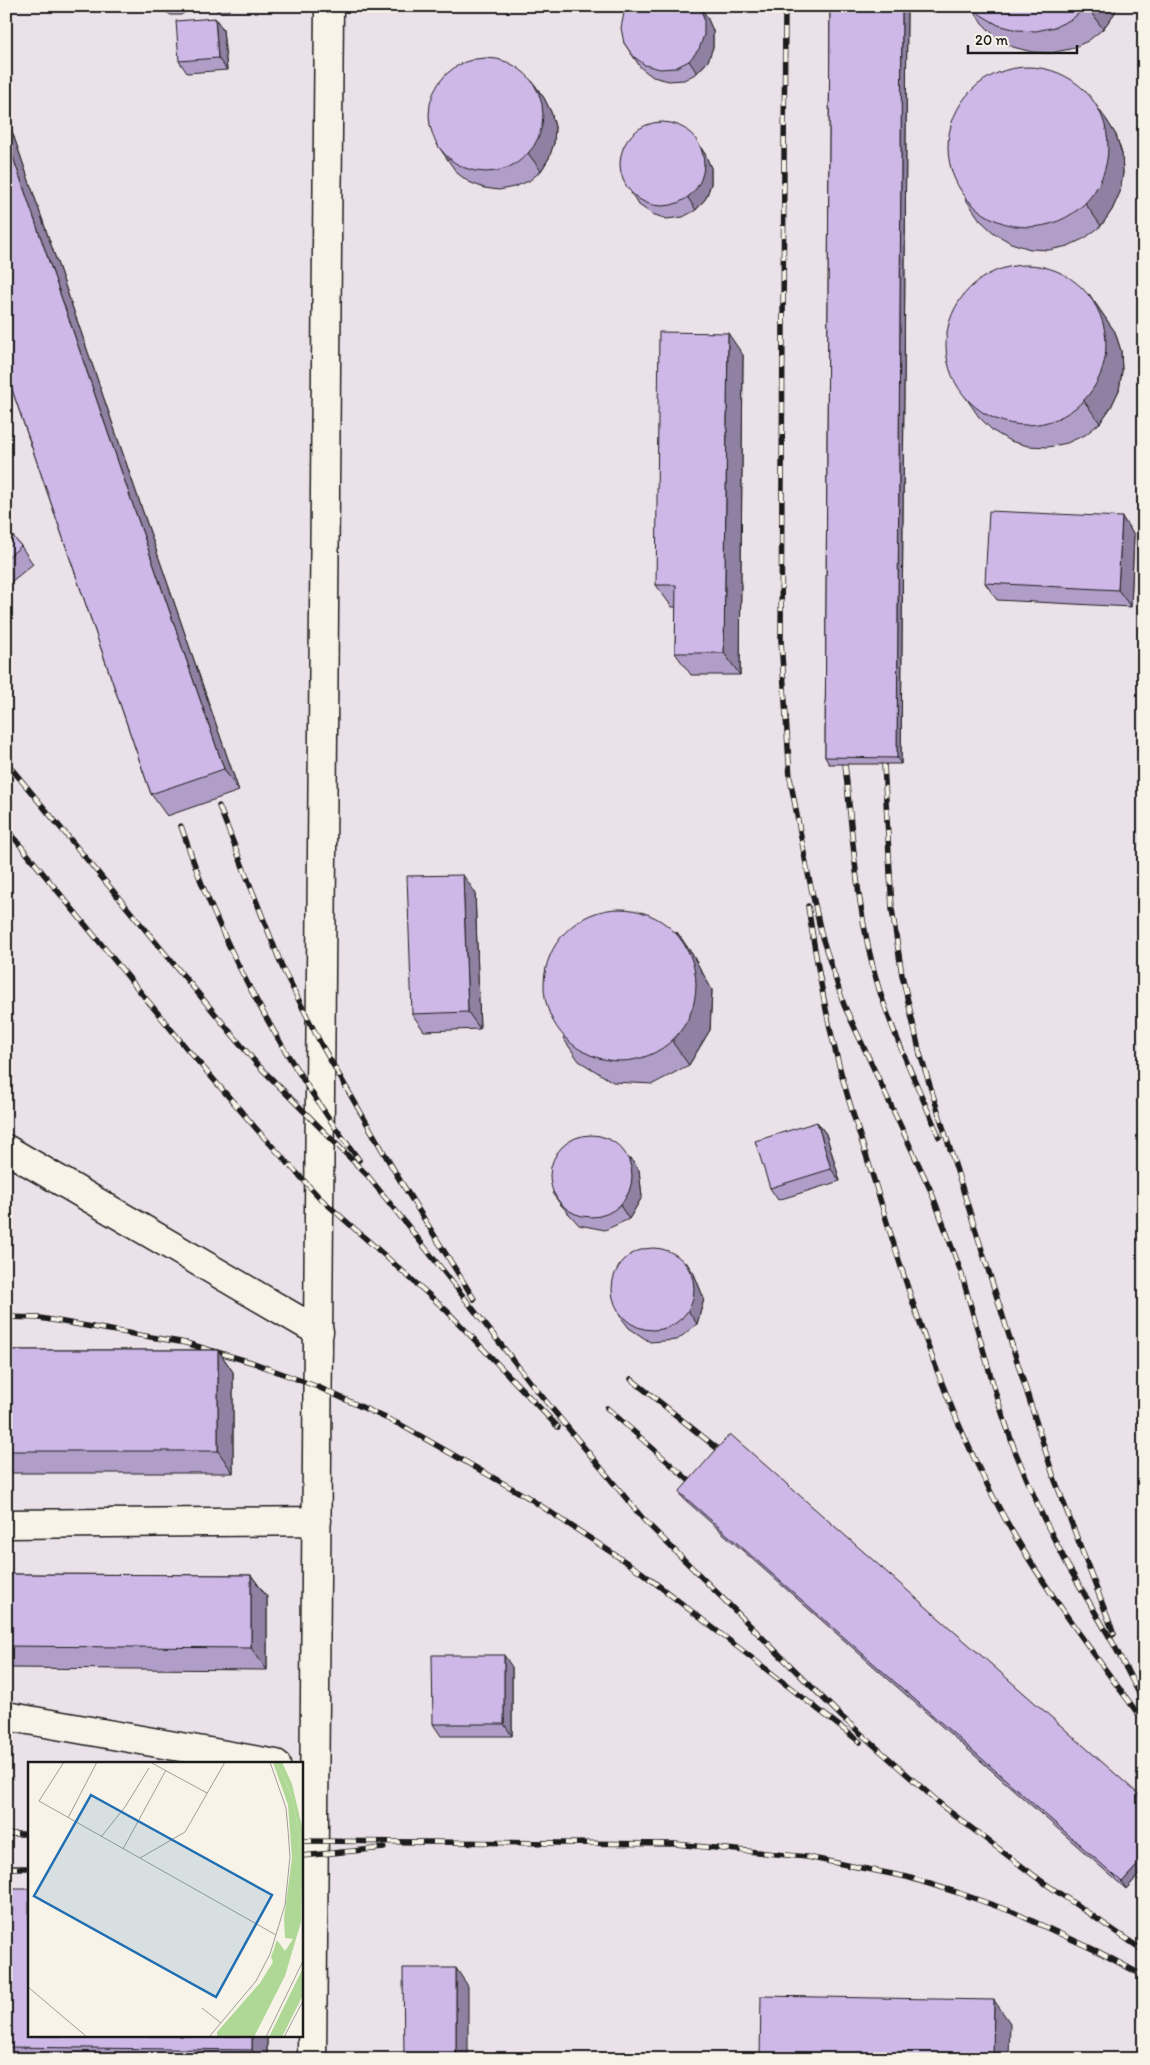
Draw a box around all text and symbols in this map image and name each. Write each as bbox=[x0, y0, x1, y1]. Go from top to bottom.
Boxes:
scale bar bbox=[968, 22, 1076, 54]
text: 20 m bbox=[975, 31, 1009, 49]
inset map bbox=[28, 1762, 302, 2038]

